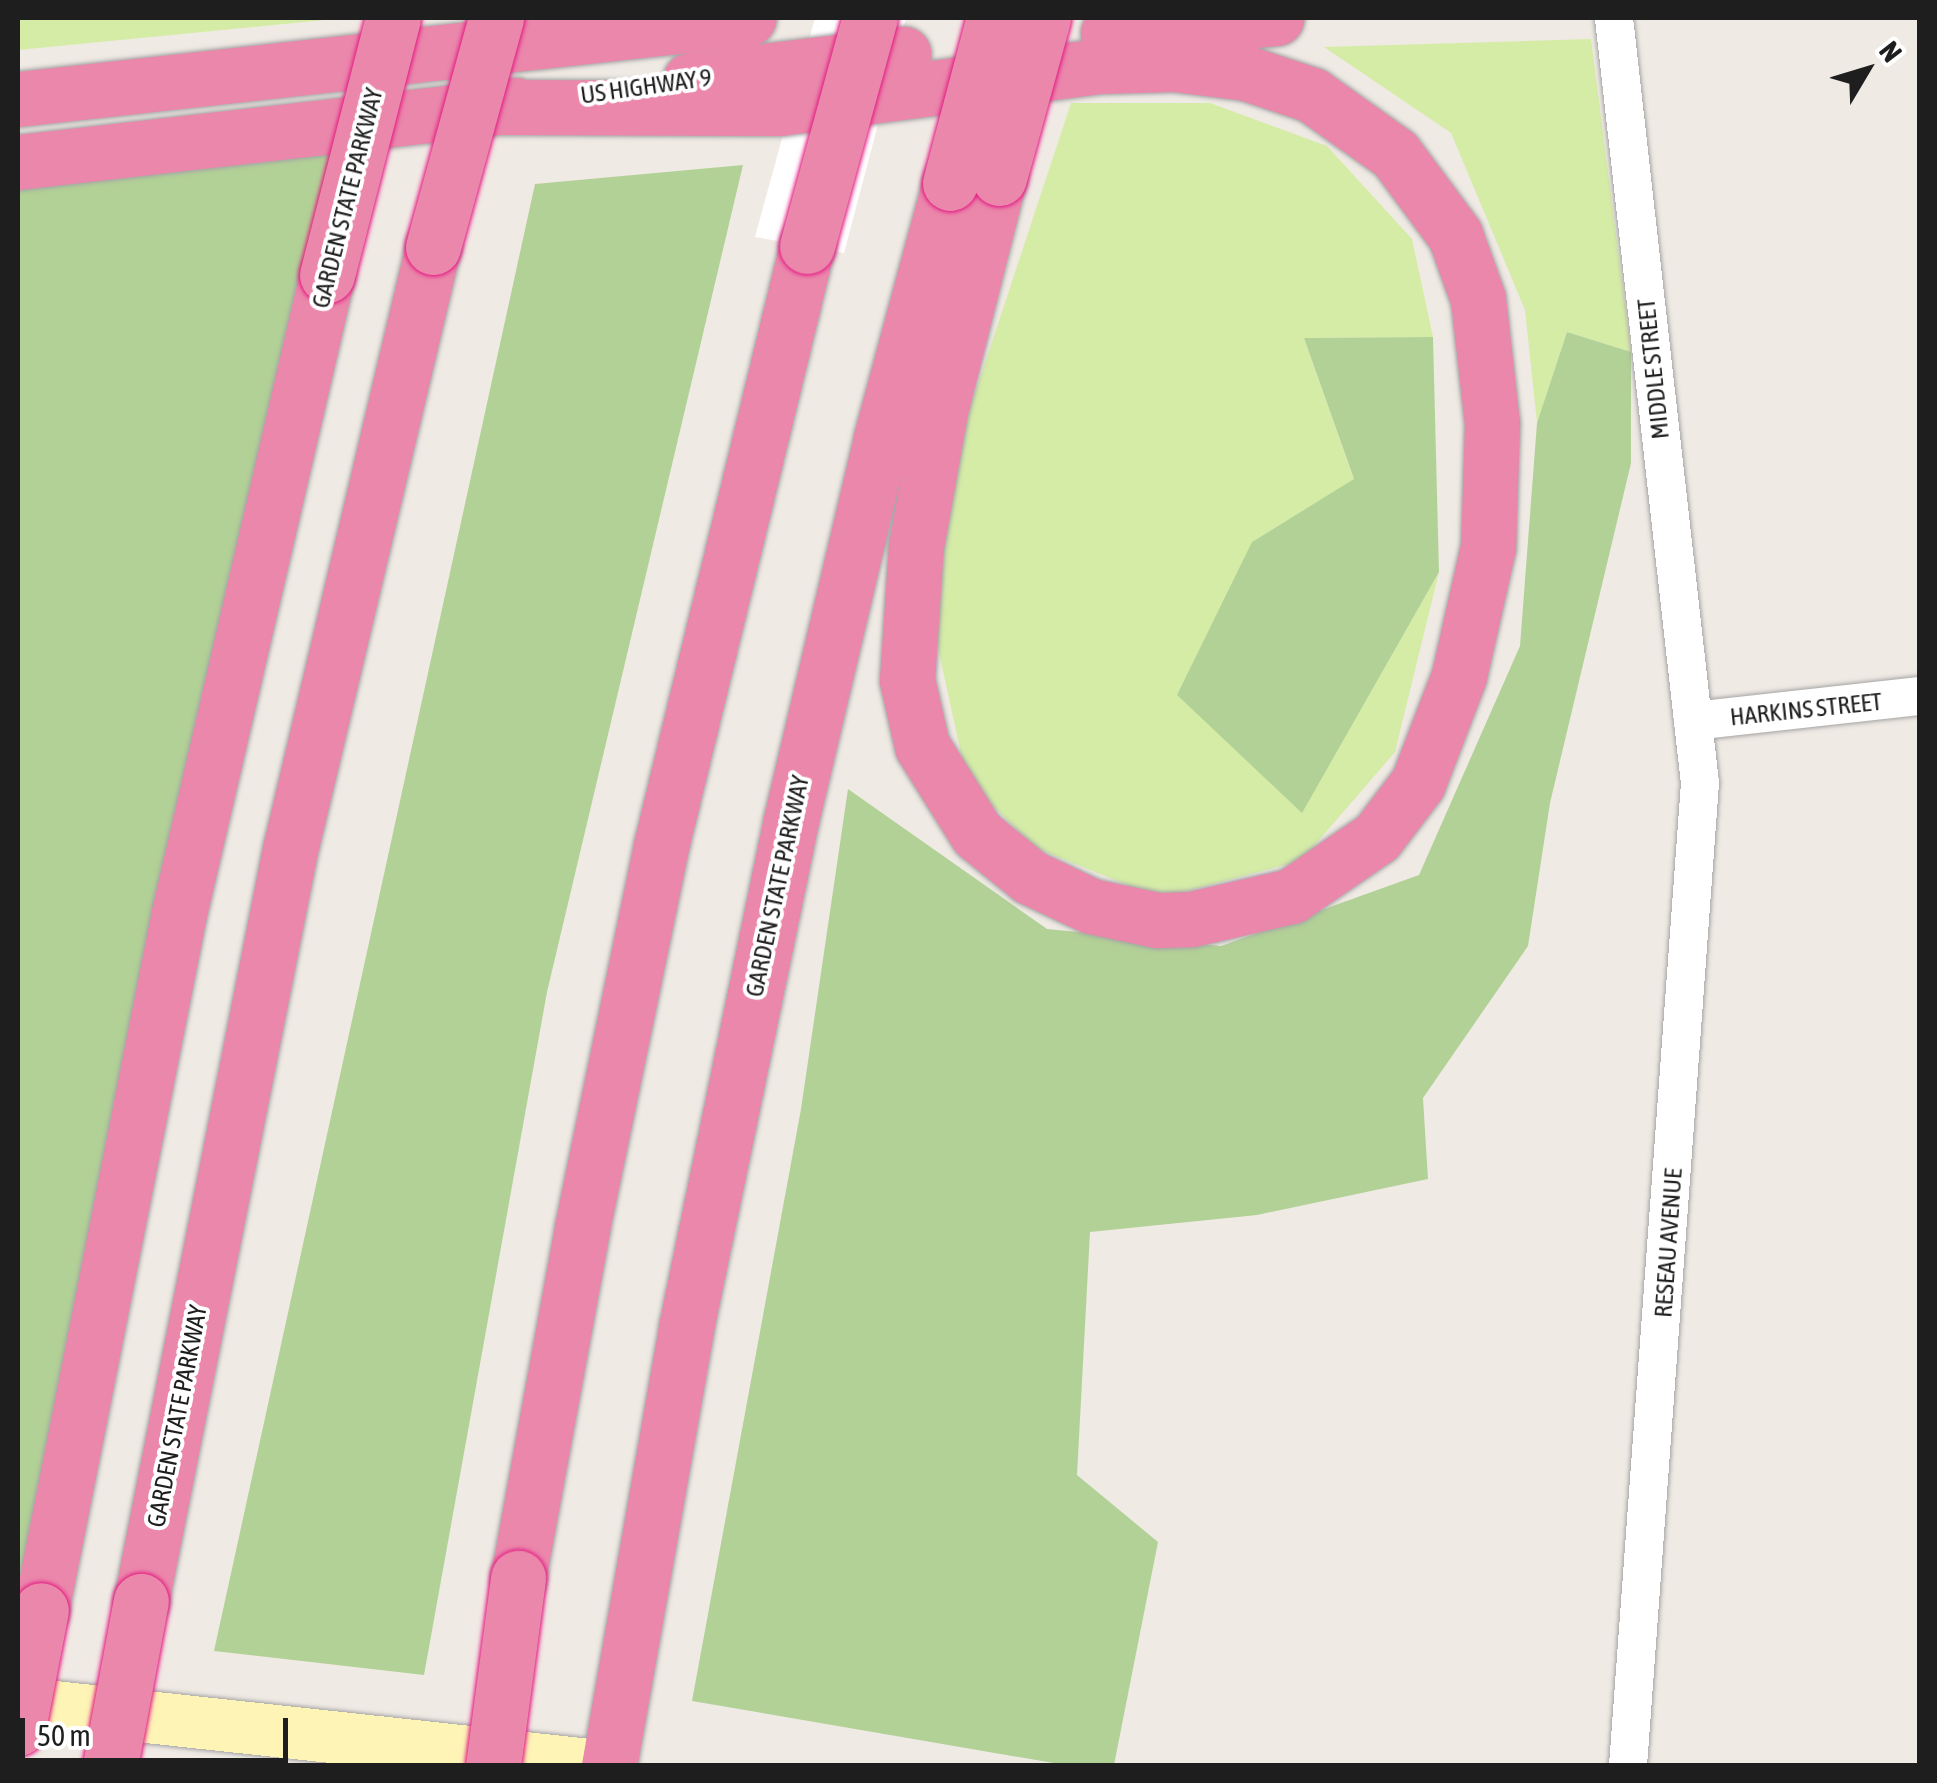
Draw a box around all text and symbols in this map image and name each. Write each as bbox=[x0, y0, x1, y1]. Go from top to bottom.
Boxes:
north arrow bbox=[1817, 20, 1917, 120]
text: N bbox=[1873, 35, 1908, 68]
street label: US HIGHWAY 9 bbox=[578, 62, 714, 110]
street label: GARDEN STATE PARKWAY bbox=[305, 85, 389, 311]
street label: MIDDLE STREET bbox=[1631, 297, 1675, 441]
street label: HARKINS STREET bbox=[1728, 686, 1884, 732]
street label: GARDEN STATE PARKWAY bbox=[739, 773, 815, 999]
street label: RESEAU AVENUE bbox=[1648, 1167, 1688, 1319]
street label: GARDEN STATE PARKWAY bbox=[141, 1302, 213, 1530]
scale bar bbox=[25, 1698, 292, 1760]
text: 50 m bbox=[37, 1718, 91, 1752]

